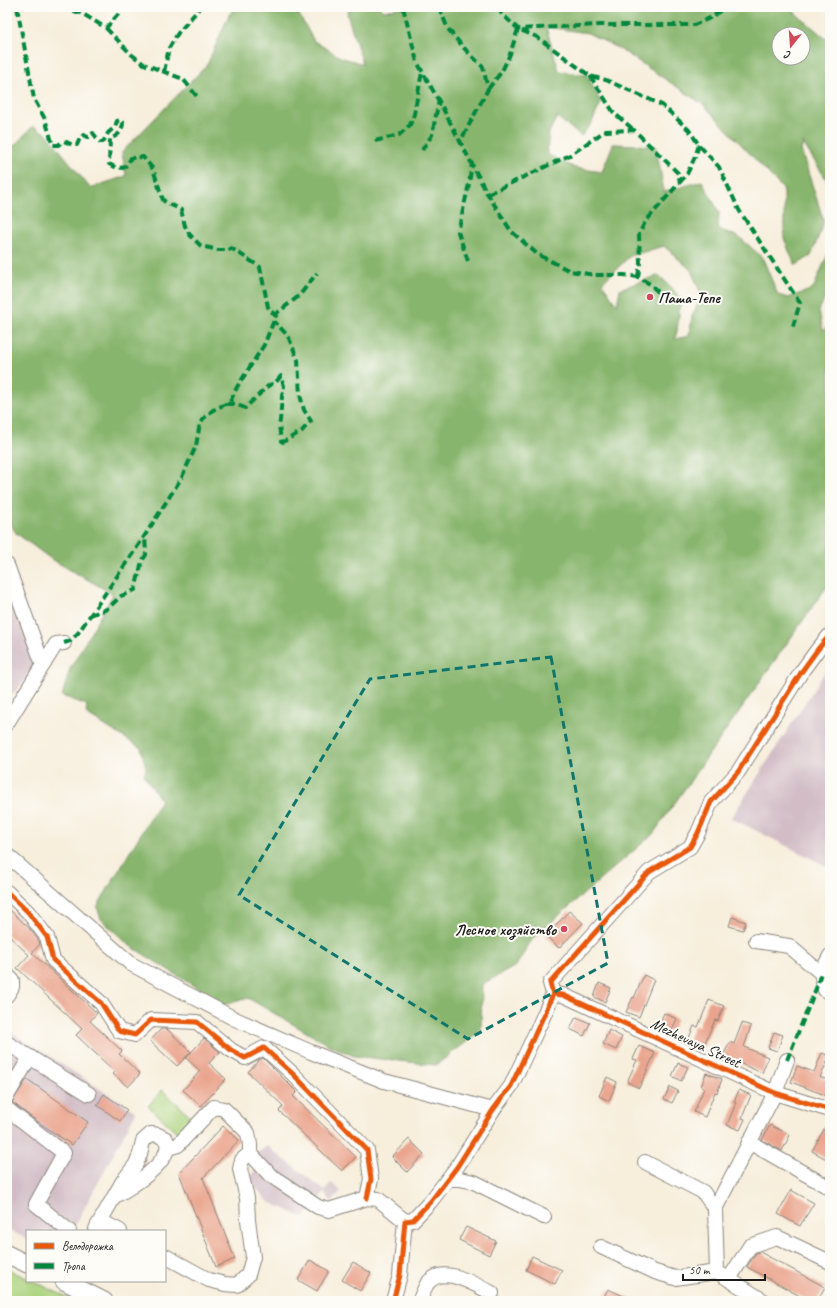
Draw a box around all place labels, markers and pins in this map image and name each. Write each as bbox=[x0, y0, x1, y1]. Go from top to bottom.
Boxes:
place label: Паша-Тепе bbox=[658, 288, 721, 308]
marker: Паша-Тепе bbox=[645, 292, 655, 302]
place label: Лесное хозяйство bbox=[455, 920, 557, 940]
marker: Лесное хозяйство bbox=[559, 924, 569, 934]

